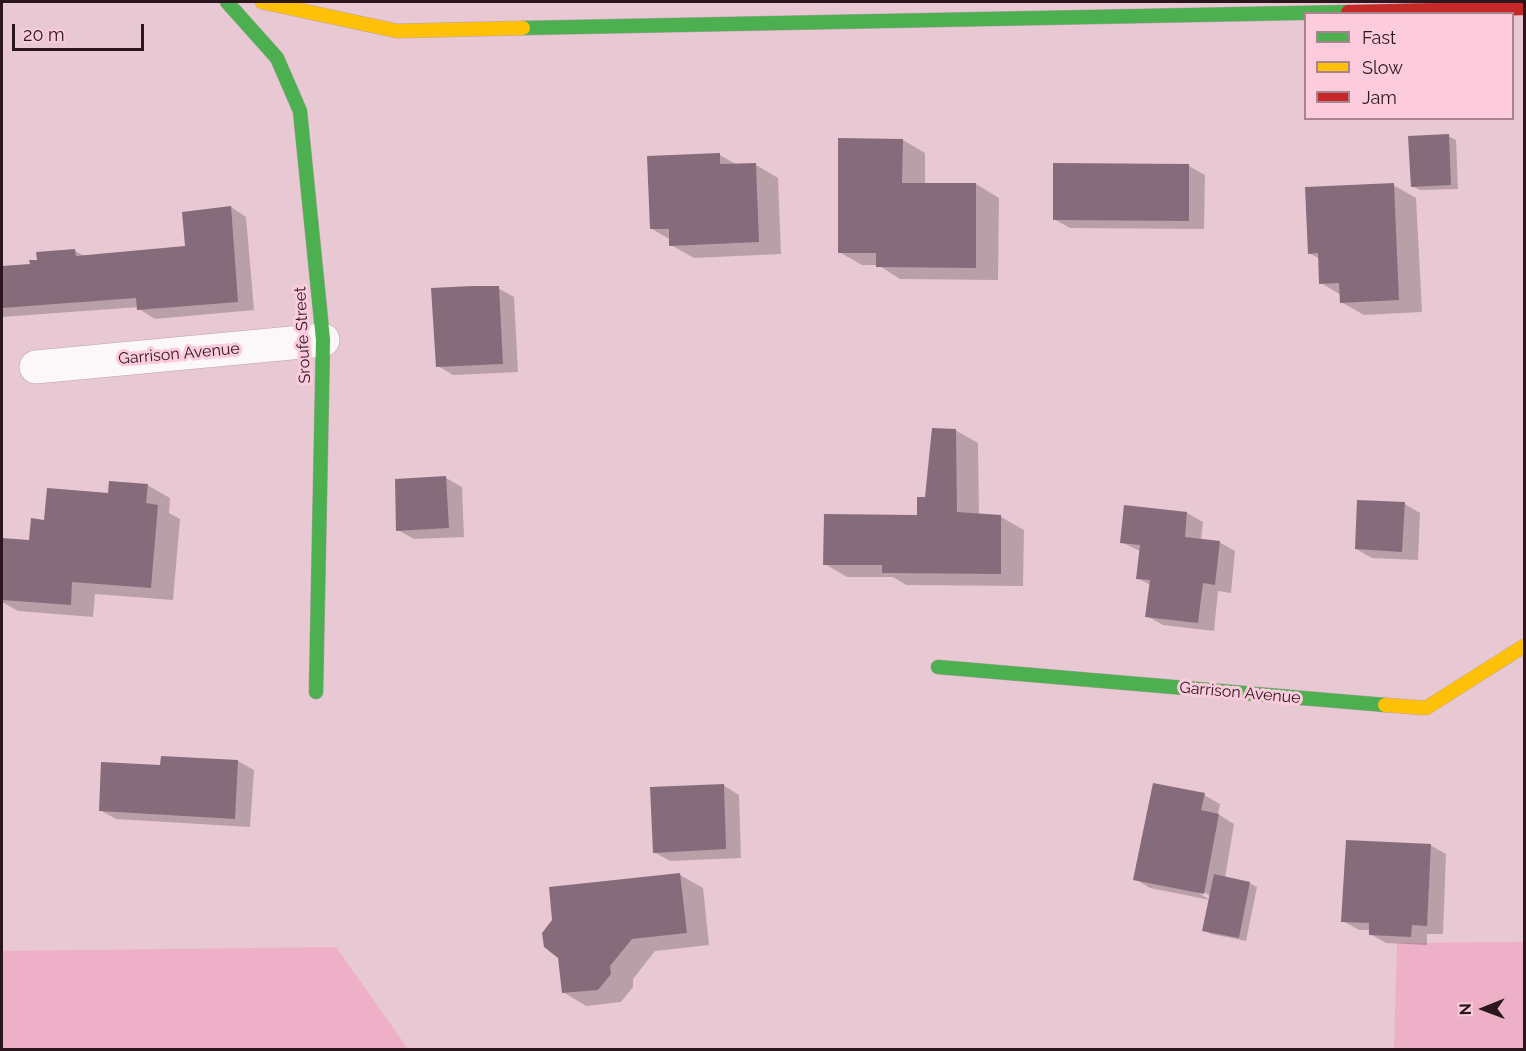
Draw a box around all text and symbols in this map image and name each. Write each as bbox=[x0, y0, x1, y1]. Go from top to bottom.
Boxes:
scale bar bbox=[15, 12, 147, 50]
legend bbox=[1304, 12, 1514, 120]
text: 20 m bbox=[23, 24, 65, 45]
text: Fast bbox=[1362, 27, 1396, 48]
text: Slow bbox=[1362, 57, 1403, 78]
text: Jam bbox=[1362, 87, 1397, 108]
street label: Sroufe Street bbox=[291, 286, 315, 384]
street label: Garrison Avenue bbox=[118, 339, 240, 369]
street label: Garrison Avenue bbox=[1179, 678, 1301, 708]
north arrow bbox=[1454, 979, 1514, 1039]
text: N bbox=[1456, 1003, 1475, 1016]

